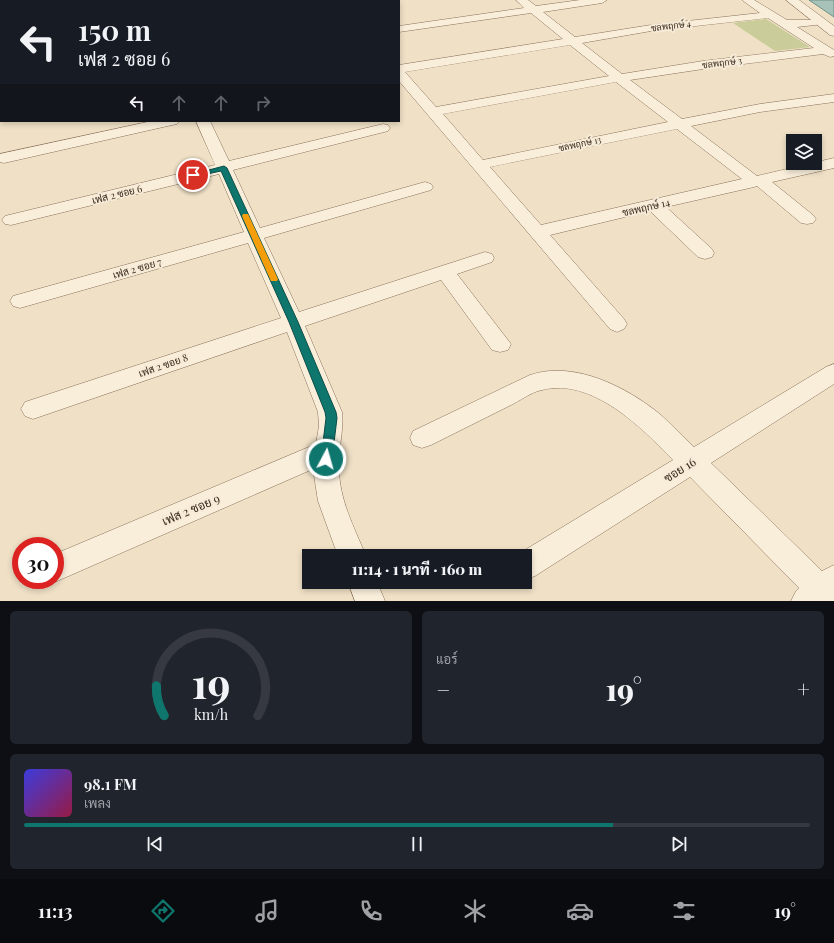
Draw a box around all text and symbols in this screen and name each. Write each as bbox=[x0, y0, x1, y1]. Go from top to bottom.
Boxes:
text: 150 m bbox=[78, 11, 151, 48]
icon: left bbox=[12, 16, 64, 68]
street label: ชลพฤกษ์ 4 bbox=[650, 17, 692, 33]
text: เฟส 2 ซอย 6 bbox=[78, 47, 170, 71]
street label: ชลพฤกษ์ 3 bbox=[701, 54, 742, 70]
icon: left bbox=[126, 92, 148, 114]
icon: ahead bbox=[168, 92, 190, 114]
icon: ahead bbox=[210, 92, 232, 114]
icon: right bbox=[252, 92, 274, 114]
street label: ชลพฤกษ์ 13 bbox=[557, 133, 602, 153]
map controls bbox=[786, 134, 822, 170]
button: layers bbox=[786, 134, 822, 170]
pin bbox=[176, 158, 210, 192]
icon: arrive bbox=[182, 164, 204, 186]
street label: เฟส 2 ซอย 6 bbox=[90, 181, 144, 207]
street label: ชลพฤกษ์ 14 bbox=[621, 195, 671, 219]
street label: เฟส 2 ซอย 7 bbox=[111, 254, 163, 282]
street label: เฟส 2 ซอย 8 bbox=[136, 350, 190, 380]
position arrow bbox=[305, 438, 347, 480]
street label: ซอย 16 bbox=[660, 453, 699, 485]
street label: เฟส 2 ซอย 9 bbox=[159, 490, 222, 528]
speed limit sign: 30 bbox=[12, 537, 64, 589]
text: 11:14 · 1 นาที · 160 m bbox=[352, 559, 482, 579]
text: แอร์ bbox=[436, 650, 457, 667]
text: 19 bbox=[192, 653, 230, 708]
text: 19° bbox=[605, 669, 642, 709]
text: − bbox=[436, 674, 450, 704]
text: + bbox=[797, 674, 810, 704]
text: km/h bbox=[194, 704, 229, 723]
text: 98.1 FM bbox=[84, 774, 137, 794]
text: เพลง bbox=[84, 794, 111, 811]
icon: previous bbox=[144, 833, 166, 855]
icon: pause bbox=[406, 833, 428, 855]
icon: next bbox=[668, 833, 690, 855]
icon: directions bbox=[149, 897, 177, 925]
icon: music bbox=[253, 897, 281, 925]
icon: phone bbox=[357, 897, 385, 925]
icon: climate bbox=[461, 897, 489, 925]
icon: car bbox=[566, 897, 594, 925]
icon: filters bbox=[670, 897, 698, 925]
text: 11:13 bbox=[38, 899, 73, 923]
text: 19° bbox=[774, 899, 796, 923]

